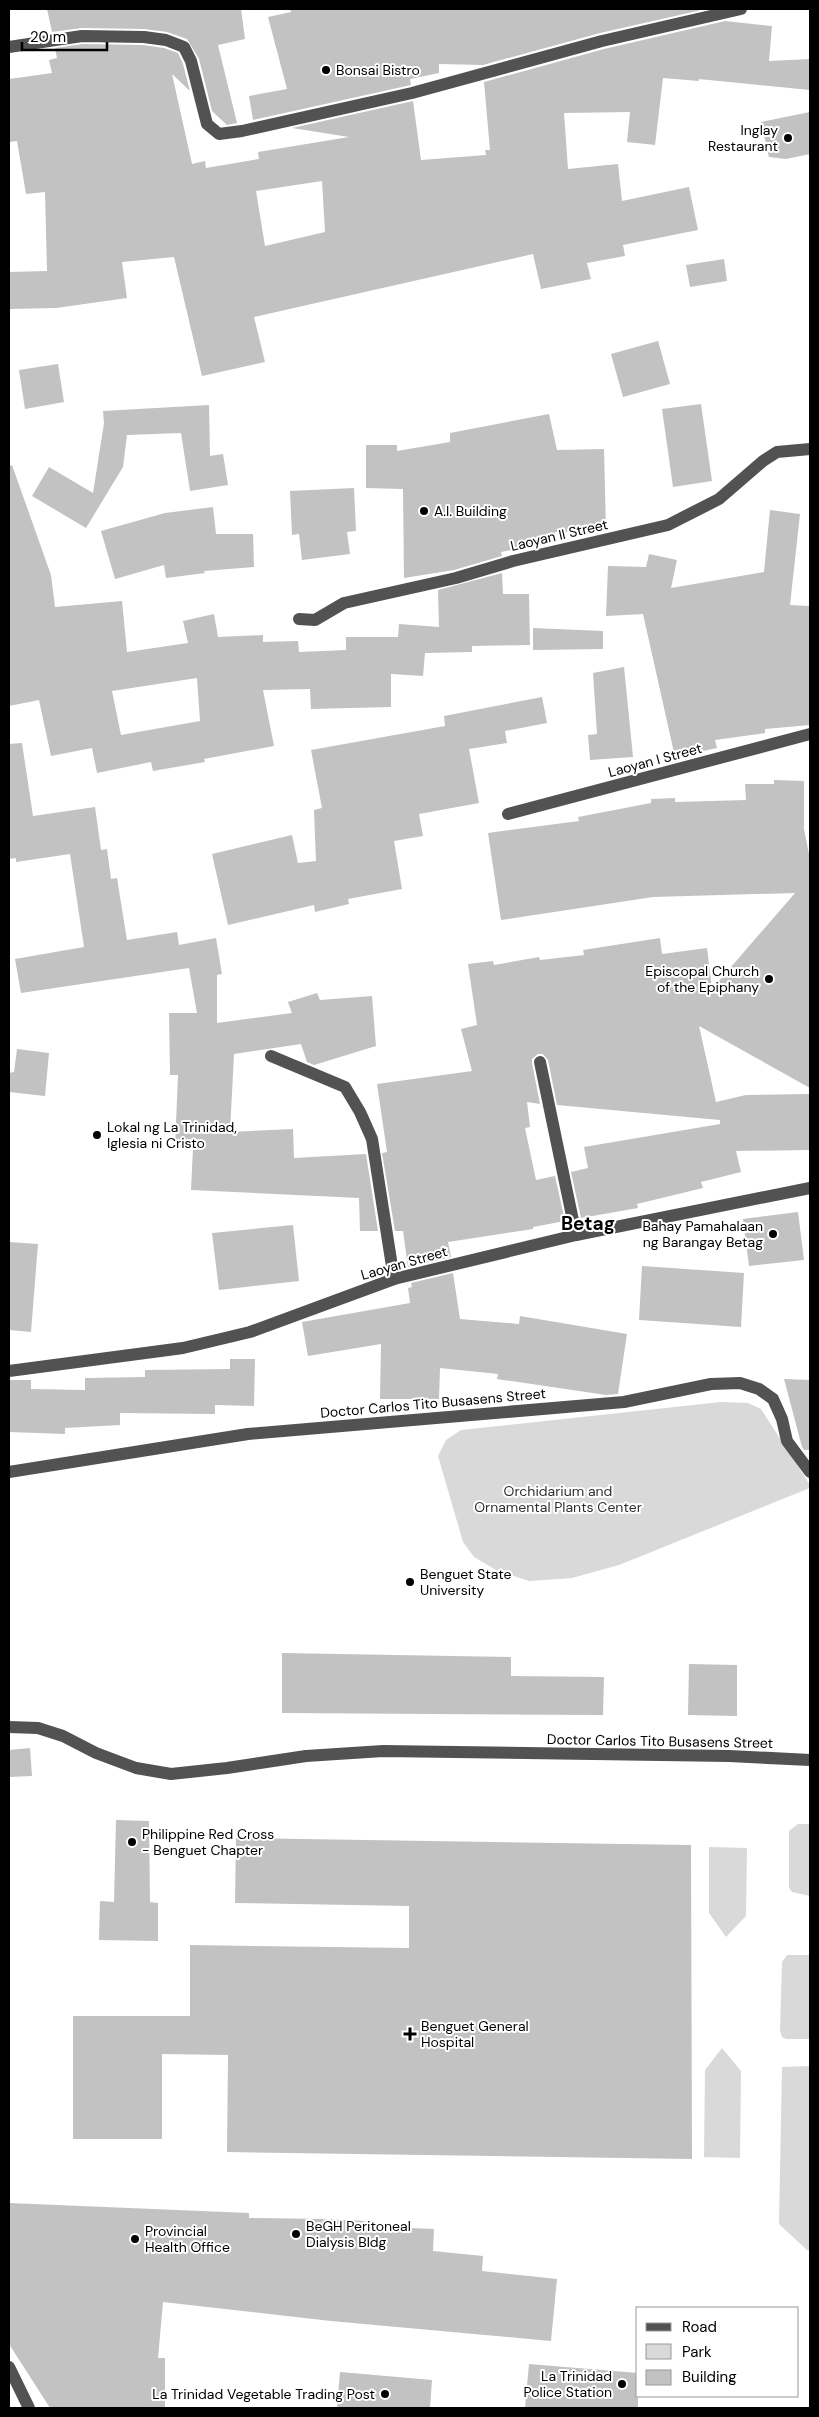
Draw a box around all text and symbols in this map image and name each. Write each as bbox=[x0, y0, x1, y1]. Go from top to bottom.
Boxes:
scale bar bbox=[22, 20, 108, 52]
text: 20 m bbox=[30, 27, 66, 47]
place label: Bonsai Bistro bbox=[336, 61, 420, 79]
marker: Bonsai Bistro bbox=[320, 64, 332, 76]
place label: Inglay Restaurant bbox=[708, 121, 778, 155]
marker: Inglay Restaurant bbox=[782, 132, 794, 144]
place label: A.I. Building bbox=[434, 502, 507, 520]
marker: A.I. Building bbox=[418, 505, 430, 517]
street label: Laoyan II Street bbox=[509, 515, 609, 555]
street label: Laoyan I Street bbox=[606, 739, 704, 781]
place label: Episcopal Church of the Epiphany bbox=[645, 962, 759, 996]
marker: Episcopal Church of the Epiphany bbox=[763, 973, 775, 985]
place label: Lokal ng La Trinidad, Iglesia ni Cristo bbox=[107, 1118, 237, 1152]
marker: Lokal ng La Trinidad, Iglesia ni Cristo bbox=[91, 1129, 103, 1141]
district label: Betag bbox=[561, 1211, 615, 1236]
place label: Bahay Pamahalaan ng Barangay Betag bbox=[642, 1217, 763, 1251]
marker: Bahay Pamahalaan ng Barangay Betag bbox=[767, 1228, 779, 1240]
street label: Laoyan Street bbox=[359, 1242, 449, 1284]
street label: Doctor Carlos Tito Busasens Street bbox=[319, 1384, 547, 1422]
park label: Orchidarium and Ornamental Plants Center bbox=[474, 1482, 642, 1516]
place label: Benguet State University bbox=[420, 1565, 512, 1599]
marker: Benguet State University bbox=[404, 1576, 416, 1588]
street label: Doctor Carlos Tito Busasens Street bbox=[547, 1730, 773, 1752]
place label: Philippine Red Cross - Benguet Chapter bbox=[142, 1825, 274, 1859]
marker: Philippine Red Cross - Benguet Chapter bbox=[126, 1836, 138, 1848]
place label: Benguet General Hospital bbox=[421, 2017, 529, 2051]
marker: Benguet General Hospital bbox=[403, 2027, 417, 2041]
place label: BeGH Peritoneal Dialysis Bldg bbox=[306, 2217, 411, 2251]
place label: Provincial Health Office bbox=[145, 2222, 230, 2256]
marker: BeGH Peritoneal Dialysis Bldg bbox=[290, 2228, 302, 2240]
marker: Provincial Health Office bbox=[129, 2233, 141, 2245]
legend bbox=[636, 2307, 799, 2397]
text: Road bbox=[682, 2317, 717, 2337]
text: Park bbox=[682, 2342, 712, 2362]
place label: La Trinidad Police Station bbox=[524, 2367, 612, 2401]
text: Building bbox=[682, 2367, 737, 2387]
marker: La Trinidad Police Station bbox=[616, 2378, 628, 2390]
place label: La Trinidad Vegetable Trading Post bbox=[152, 2385, 375, 2403]
marker: La Trinidad Vegetable Trading Post bbox=[379, 2388, 391, 2400]

